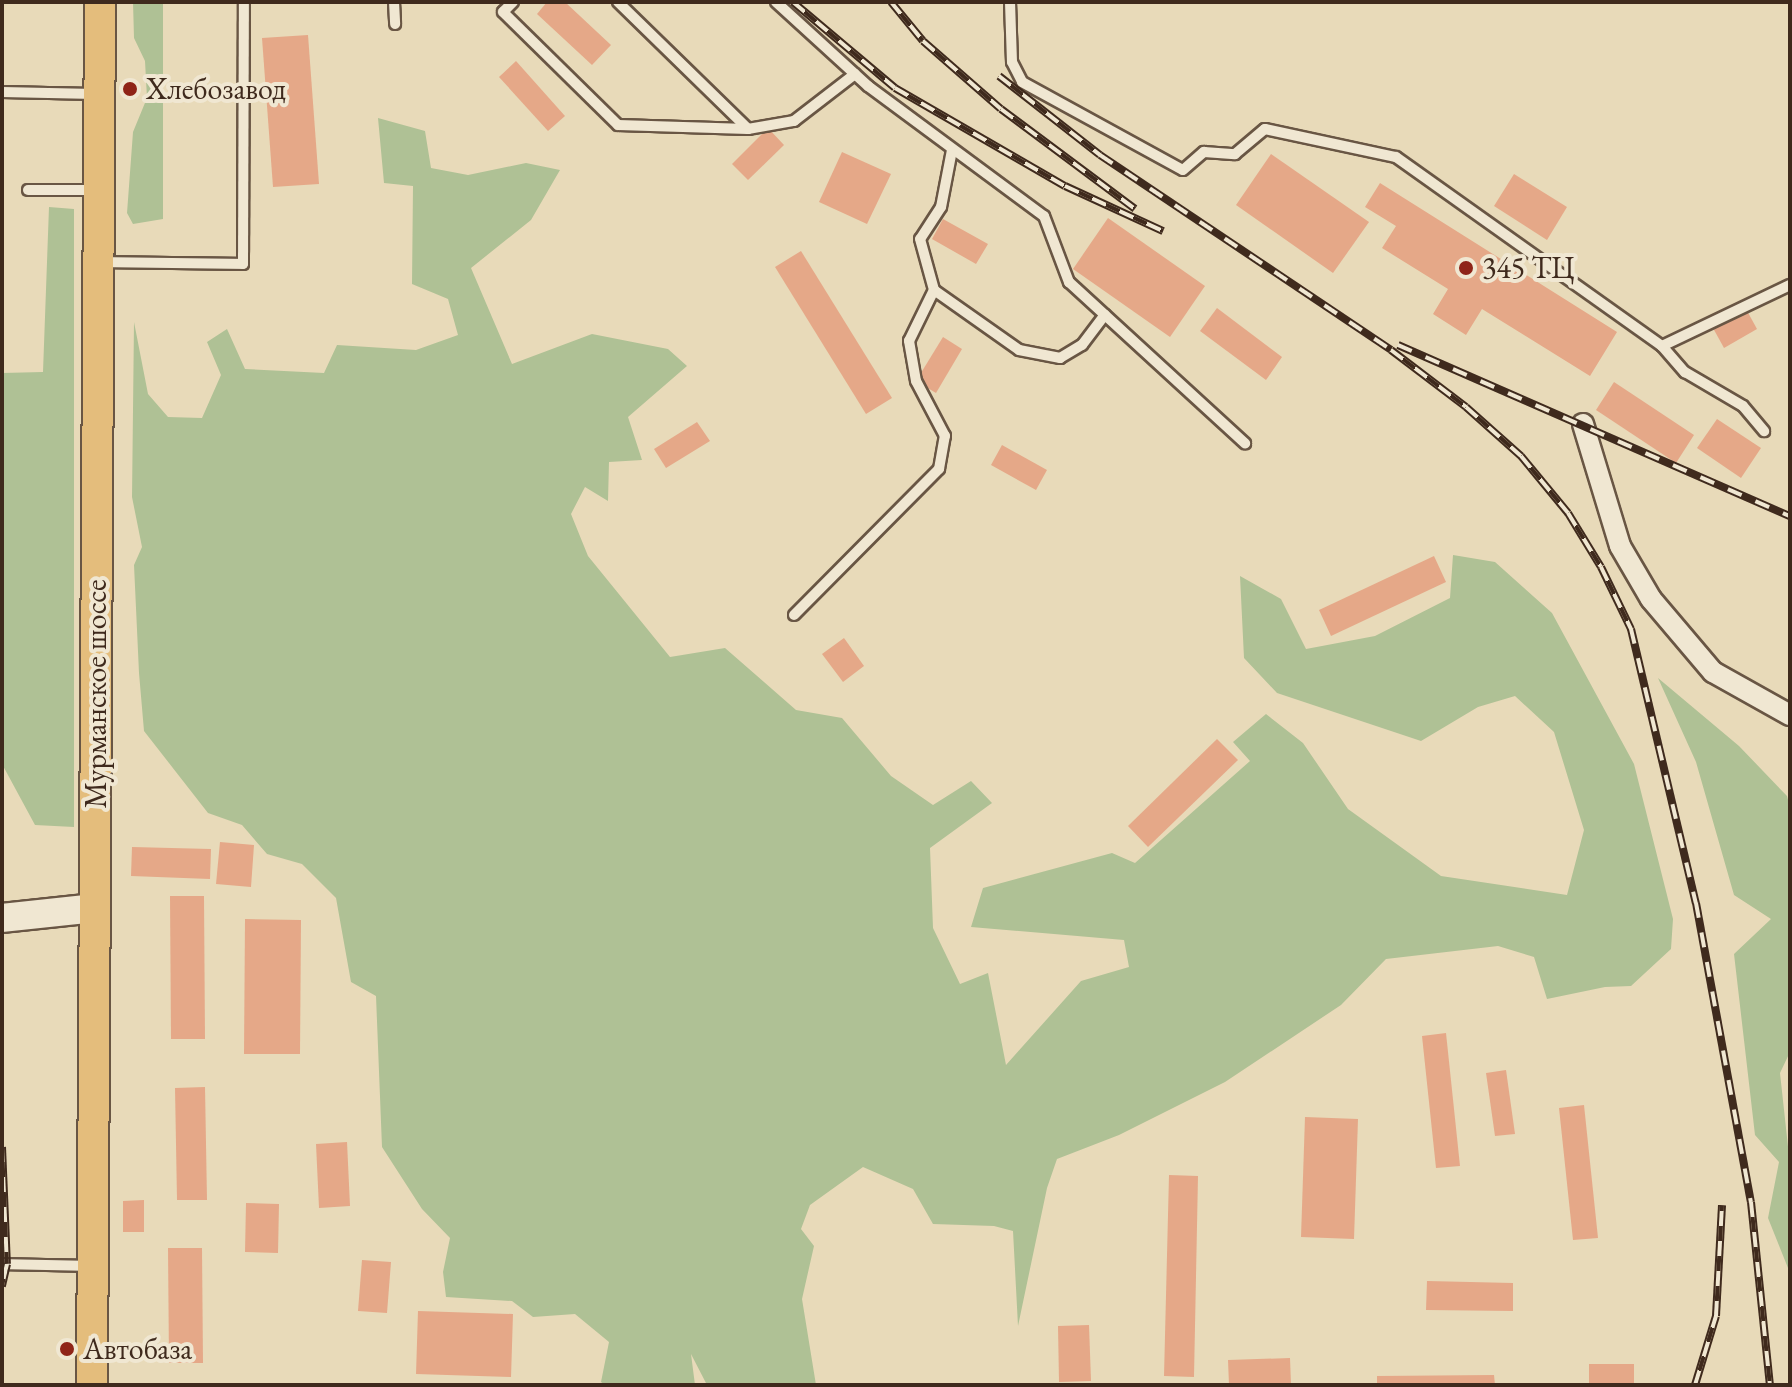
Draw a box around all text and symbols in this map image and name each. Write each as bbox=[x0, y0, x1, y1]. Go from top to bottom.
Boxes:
place label: Хлебозавод bbox=[146, 71, 286, 107]
marker: Хлебозавод bbox=[121, 80, 139, 98]
place label: 345 ТЦ bbox=[1482, 250, 1575, 286]
marker: 345 ТЦ bbox=[1457, 259, 1475, 277]
street label: Мурманское шоссе bbox=[78, 579, 114, 809]
place label: Автобаза bbox=[83, 1331, 192, 1367]
marker: Автобаза bbox=[58, 1340, 76, 1358]

